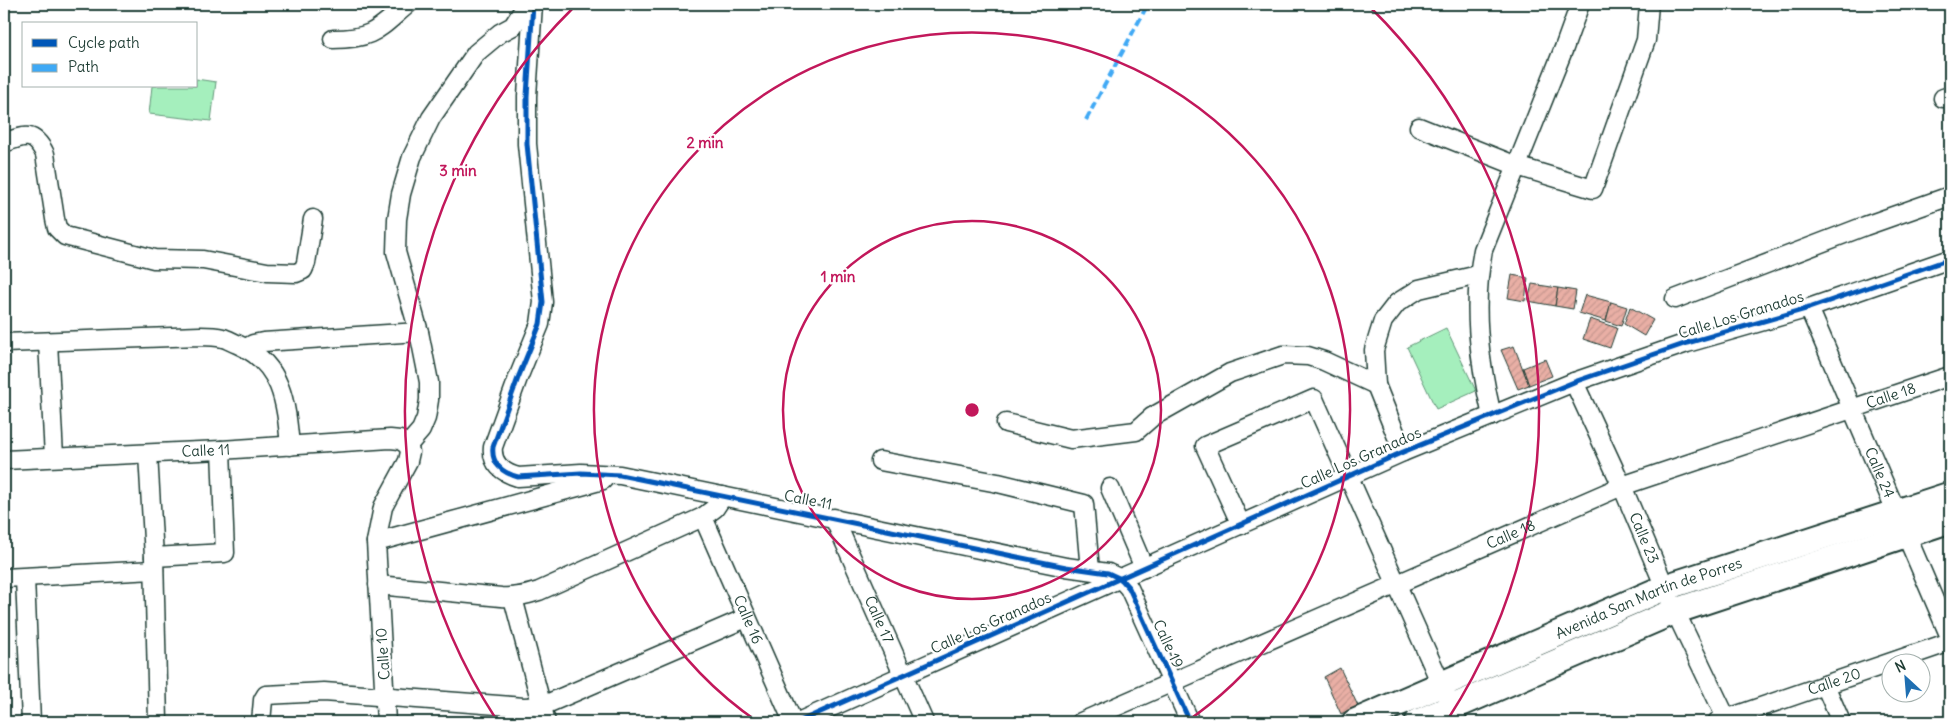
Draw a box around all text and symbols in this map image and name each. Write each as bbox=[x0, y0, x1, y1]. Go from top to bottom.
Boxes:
legend bbox=[22, 22, 198, 88]
text: Cycle path bbox=[68, 33, 140, 52]
text: Path bbox=[68, 57, 99, 76]
text: 2 min bbox=[687, 133, 724, 152]
text: 3 min bbox=[439, 161, 477, 180]
text: 1 min bbox=[821, 267, 856, 286]
street label: Calle Los Granados bbox=[1676, 286, 1806, 343]
street label: Calle 18 bbox=[1864, 378, 1918, 412]
centre of rings bbox=[963, 401, 981, 419]
street label: Calle Los Granados bbox=[1297, 422, 1424, 493]
street label: Calle 11 bbox=[181, 439, 231, 461]
street label: Calle 24 bbox=[1861, 444, 1899, 501]
street label: Calle 11 bbox=[782, 486, 834, 513]
street label: Calle 23 bbox=[1625, 509, 1664, 566]
street label: Calle 18 bbox=[1483, 515, 1538, 553]
street label: Avenida San Martín de Porres bbox=[1552, 553, 1744, 643]
street label: Calle Los Granados bbox=[927, 587, 1054, 658]
street label: Calle 16 bbox=[729, 592, 768, 647]
street label: Calle 17 bbox=[860, 593, 898, 646]
street label: Calle 19 bbox=[1149, 617, 1188, 671]
street label: Calle 10 bbox=[371, 627, 394, 681]
north arrow bbox=[1882, 654, 1932, 704]
text: N bbox=[1892, 656, 1909, 677]
street label: Calle 20 bbox=[1805, 663, 1863, 699]

